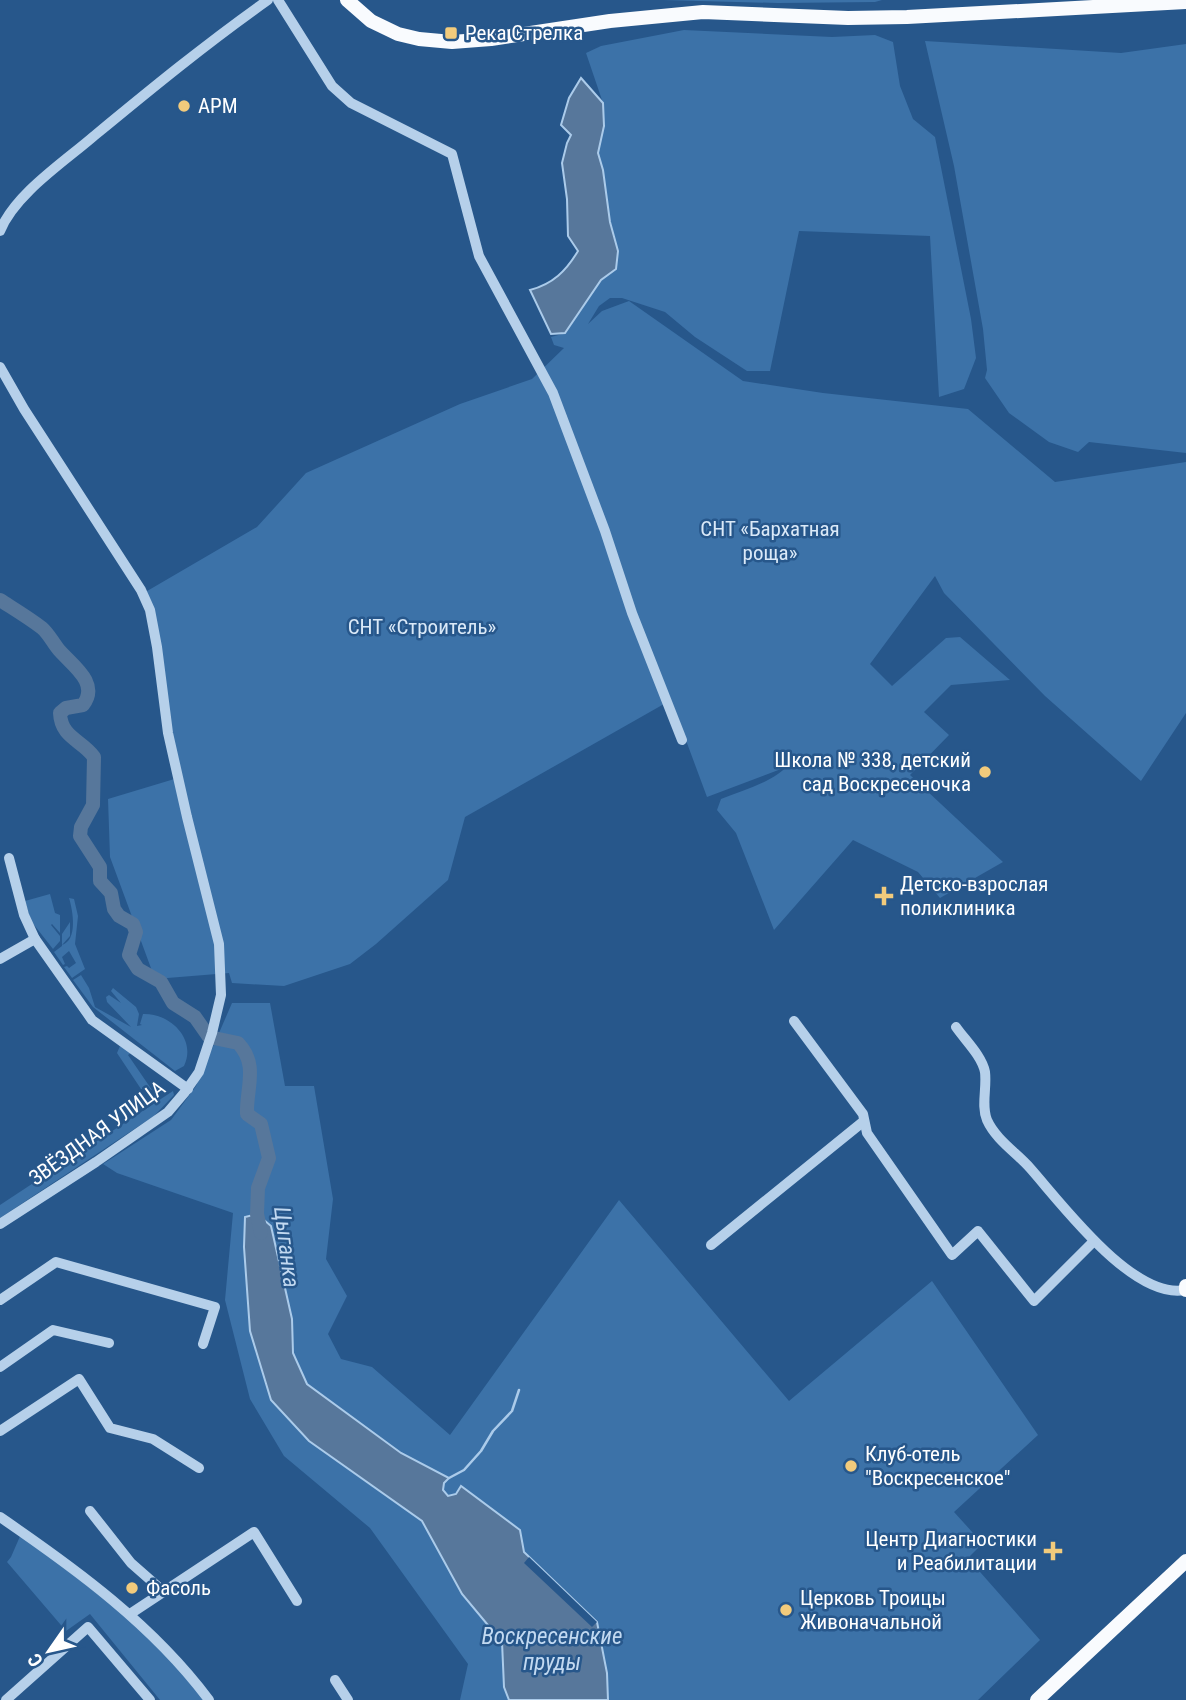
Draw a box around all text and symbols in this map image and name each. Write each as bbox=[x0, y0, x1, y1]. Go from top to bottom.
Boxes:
place label: Река Стрелка bbox=[465, 21, 583, 45]
marker: Река Стрелка bbox=[443, 25, 459, 41]
place label: АРМ bbox=[198, 94, 238, 118]
marker: АРМ bbox=[176, 98, 192, 114]
park label: СНТ «Бархатная роща» bbox=[700, 517, 840, 565]
park label: СНТ «Строитель» bbox=[348, 615, 497, 639]
place label: Школа № 338, детский сад Воскресеночка bbox=[774, 748, 971, 796]
marker: Школа № 338, детский сад Воскресеночка bbox=[977, 764, 993, 780]
place label: Детско-взрослая поликлиника bbox=[900, 872, 1049, 920]
marker: Детско-взрослая поликлиника bbox=[874, 886, 894, 906]
street label: ЗВЁЗДНАЯ УЛИЦА bbox=[24, 1076, 170, 1190]
water label: Цыганка bbox=[268, 1205, 305, 1289]
place label: Клуб-отель "Воскресенское" bbox=[865, 1442, 1011, 1490]
marker: Клуб-отель "Воскресенское" bbox=[843, 1458, 859, 1474]
place label: Центр Диагностики и Реабилитации bbox=[865, 1527, 1037, 1575]
marker: Центр Диагностики и Реабилитации bbox=[1043, 1541, 1063, 1561]
place label: Фасоль bbox=[146, 1576, 211, 1600]
marker: Фасоль bbox=[124, 1580, 140, 1596]
place label: Церковь Троицы Живоначальной bbox=[800, 1586, 946, 1634]
marker: Церковь Троицы Живоначальной bbox=[778, 1602, 794, 1618]
north arrow bbox=[14, 1616, 84, 1686]
water label: Воскресенские пруды bbox=[482, 1623, 622, 1676]
text: С bbox=[23, 1649, 48, 1671]

